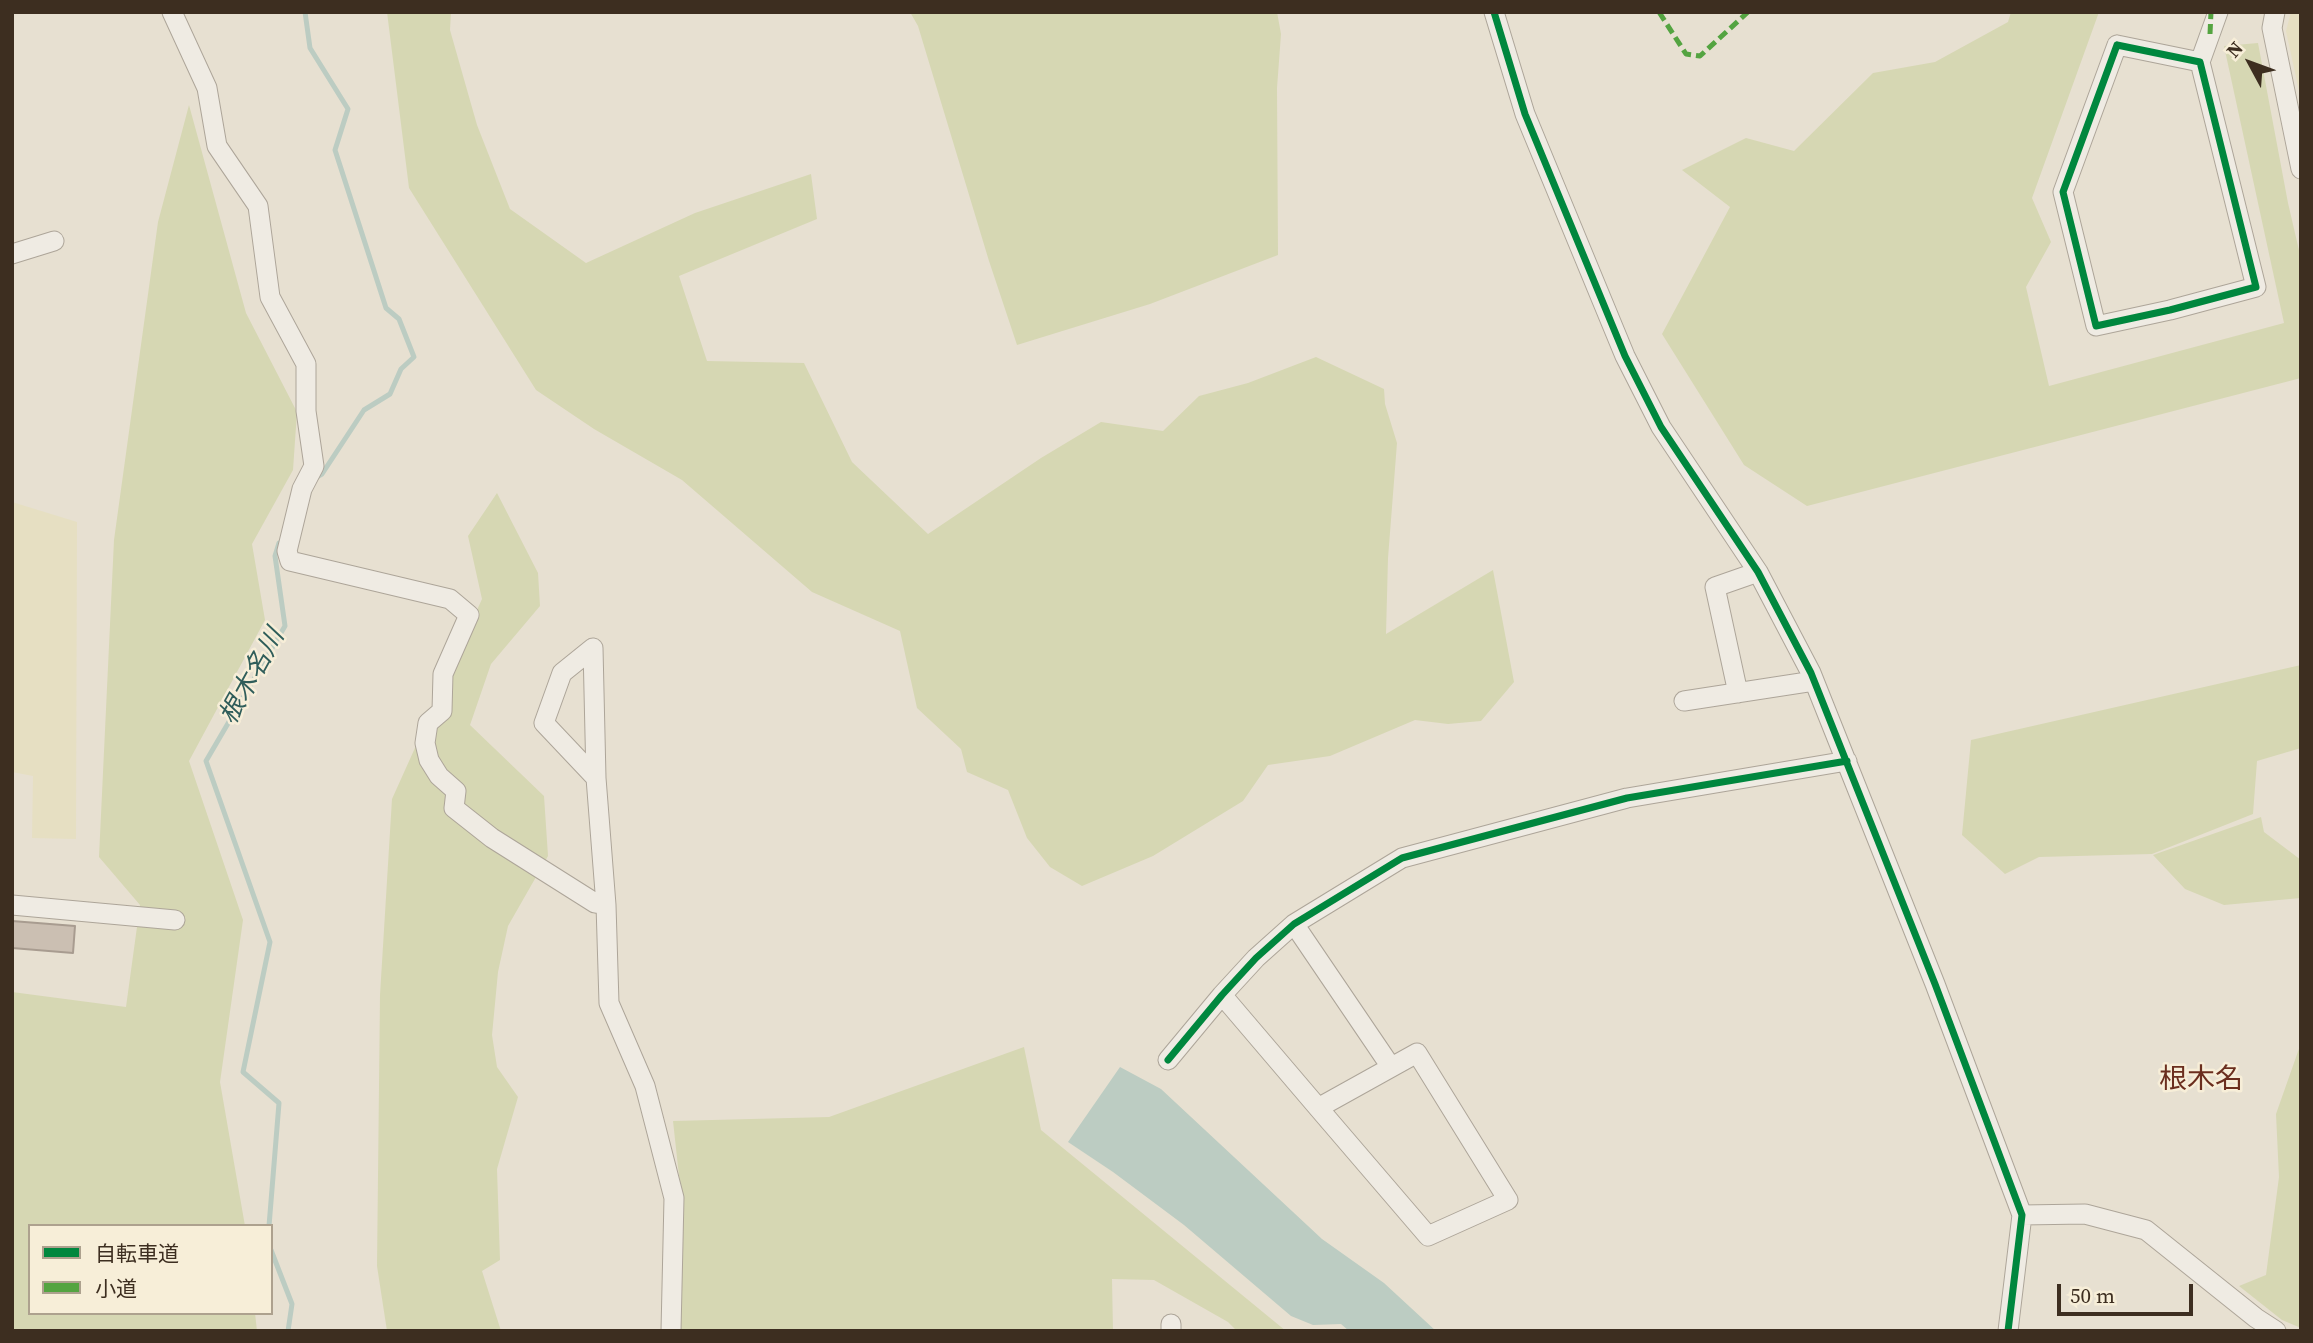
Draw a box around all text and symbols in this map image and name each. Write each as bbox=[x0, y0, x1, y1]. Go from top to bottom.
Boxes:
north arrow bbox=[2215, 28, 2285, 98]
text: N bbox=[2220, 35, 2249, 63]
water label: 根木名川 bbox=[214, 624, 292, 730]
district label: 根木名 bbox=[2159, 1064, 2243, 1098]
legend bbox=[28, 1224, 273, 1315]
text: 自転車道 bbox=[95, 1239, 179, 1268]
scale bar bbox=[2061, 1270, 2198, 1314]
text: 小道 bbox=[95, 1274, 137, 1303]
text: 50 m bbox=[2070, 1281, 2115, 1310]

